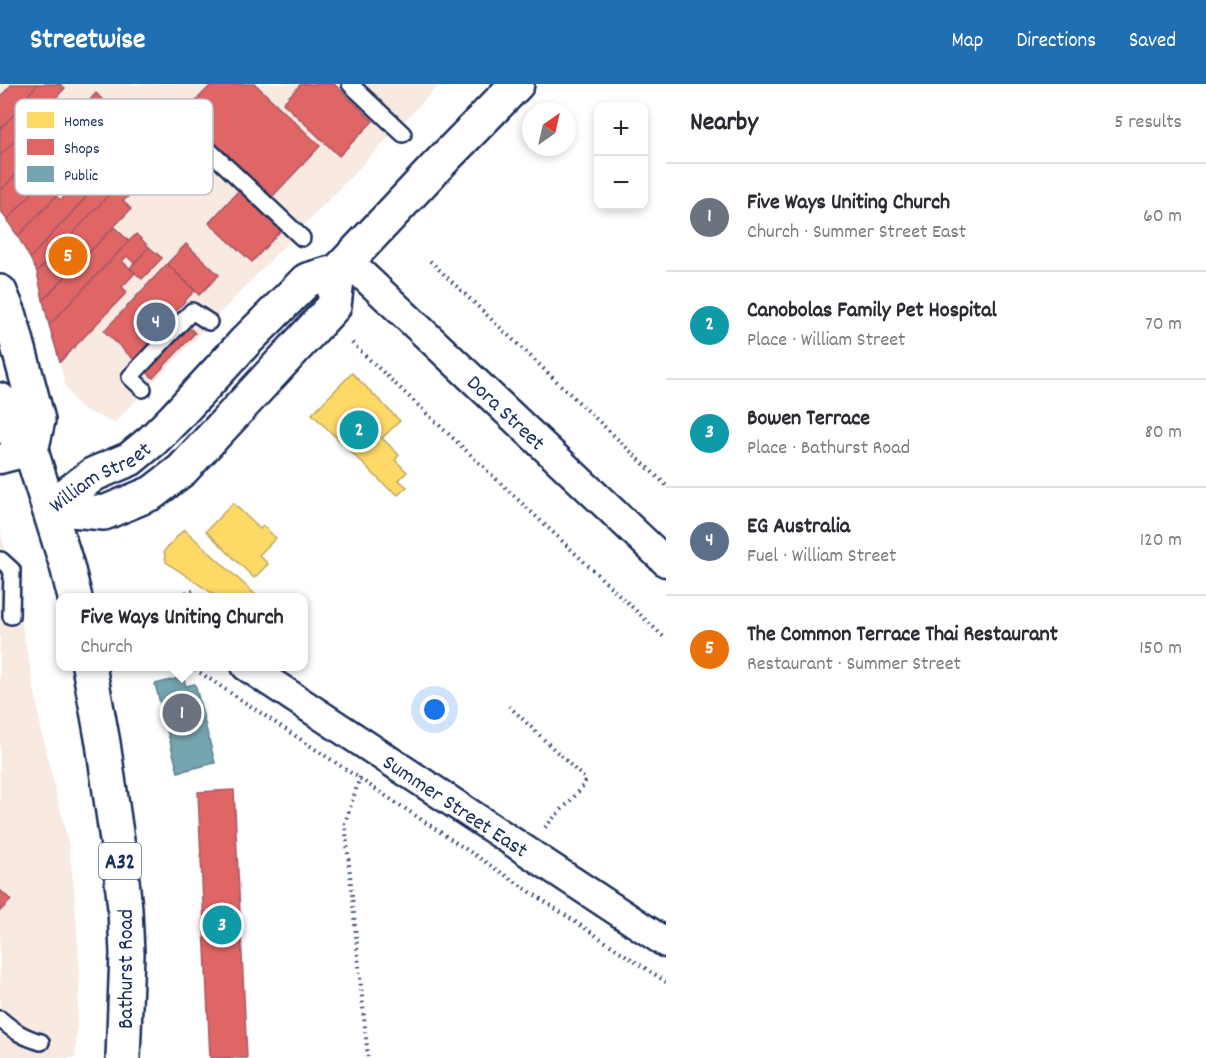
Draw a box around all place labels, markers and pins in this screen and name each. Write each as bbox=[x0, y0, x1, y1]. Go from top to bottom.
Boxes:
pin: 5 bbox=[48, 234, 88, 279]
pin: 4 bbox=[136, 300, 176, 344]
pin: 2 bbox=[340, 408, 378, 452]
pin: 1 bbox=[162, 690, 201, 736]
pin: 3 bbox=[202, 902, 242, 948]

